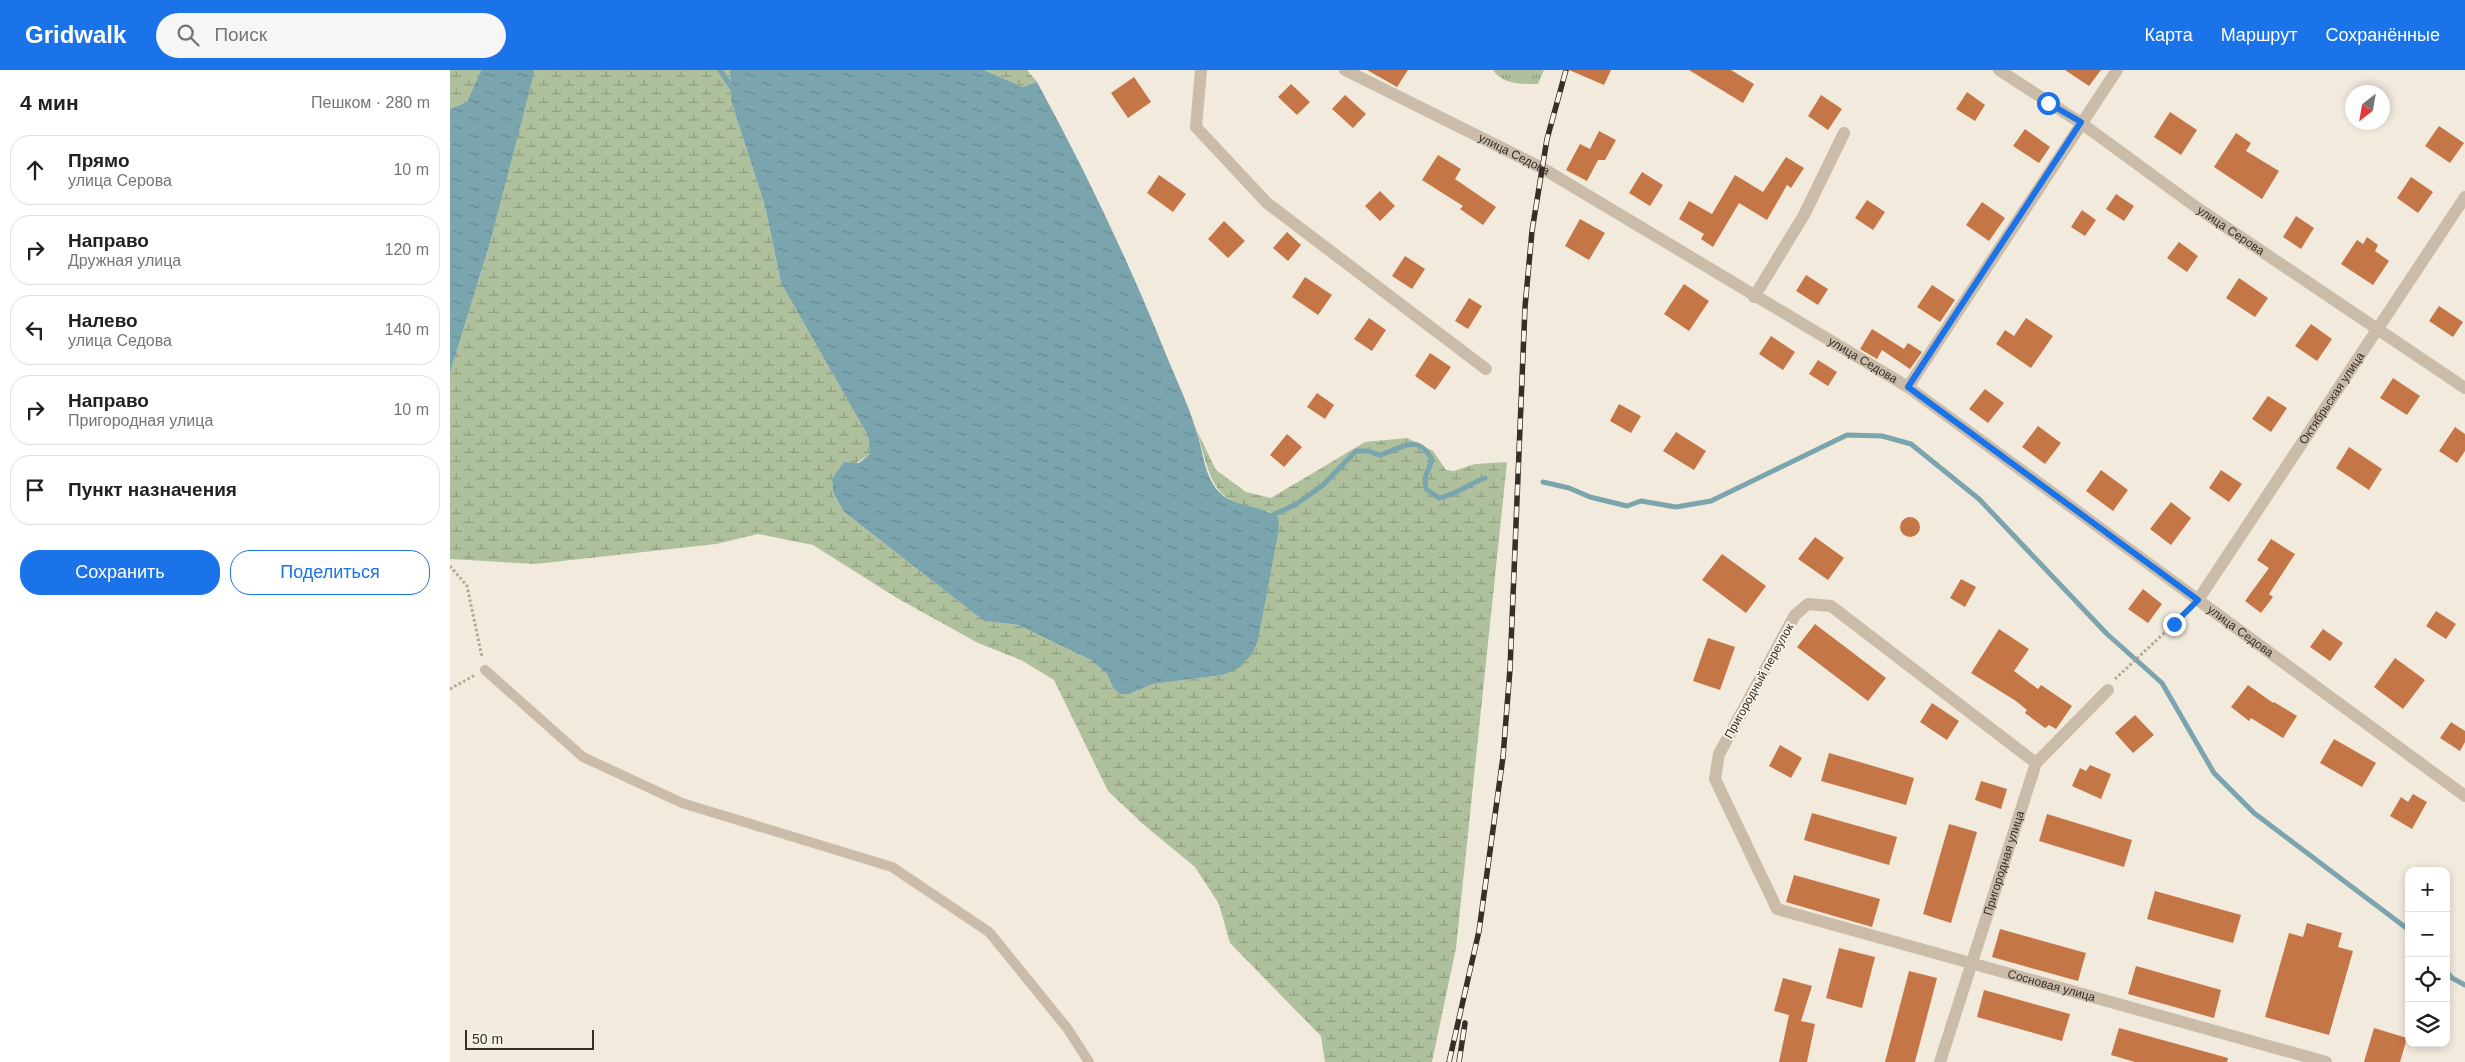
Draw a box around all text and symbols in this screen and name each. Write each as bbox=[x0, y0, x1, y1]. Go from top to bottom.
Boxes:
search box bbox=[156, 13, 506, 58]
text: Gridwalk bbox=[25, 21, 126, 48]
icon: search bbox=[174, 21, 202, 49]
text: Поиск bbox=[214, 24, 267, 45]
text: Карта bbox=[2145, 25, 2193, 45]
text: Маршрут bbox=[2221, 25, 2297, 45]
text: Сохранённые bbox=[2325, 25, 2440, 45]
north arrow bbox=[2345, 85, 2390, 130]
text: 4 мин bbox=[20, 91, 79, 114]
route start bbox=[2037, 92, 2060, 115]
text: Пешком · 280 m bbox=[311, 94, 430, 111]
street label: улица Седова bbox=[1476, 131, 1553, 178]
text: Прямо bbox=[68, 150, 130, 171]
icon: ahead bbox=[21, 156, 49, 184]
text: 10 m bbox=[393, 161, 429, 178]
text: улица Серова bbox=[68, 172, 172, 189]
street label: улица Серова bbox=[2195, 203, 2267, 258]
text: Направо bbox=[68, 230, 149, 251]
icon: right bbox=[21, 236, 49, 264]
text: 120 m bbox=[385, 241, 429, 258]
text: Дружная улица bbox=[68, 252, 181, 269]
text: Налево bbox=[68, 310, 138, 331]
icon: left bbox=[21, 316, 49, 344]
text: 140 m bbox=[385, 321, 429, 338]
text: улица Седова bbox=[68, 332, 172, 349]
street label: улица Седова bbox=[1826, 334, 1900, 386]
street label: Октябрьская улица bbox=[2296, 349, 2367, 447]
text: Направо bbox=[68, 390, 149, 411]
icon: right bbox=[21, 396, 49, 424]
text: 10 m bbox=[393, 401, 429, 418]
text: Пригородная улица bbox=[68, 412, 213, 429]
icon: arrive bbox=[21, 476, 49, 504]
text: Пункт назначения bbox=[68, 479, 237, 500]
button: Сохранить bbox=[20, 550, 220, 595]
button: Поделиться bbox=[230, 550, 430, 595]
street label: улица Седова bbox=[2205, 602, 2276, 660]
route end bbox=[2163, 613, 2186, 636]
street label: Пригородный переулок bbox=[1722, 620, 1797, 741]
street label: Пригородная улица bbox=[1981, 809, 2027, 917]
map controls bbox=[2405, 867, 2450, 1047]
button: + bbox=[2405, 867, 2450, 912]
button: − bbox=[2405, 912, 2450, 957]
button: locate bbox=[2405, 957, 2450, 1002]
street label: Сосновая улица bbox=[2006, 967, 2097, 1004]
button: layers bbox=[2405, 1002, 2450, 1047]
scale bar bbox=[465, 1027, 594, 1050]
text: 50 m bbox=[472, 1031, 503, 1047]

